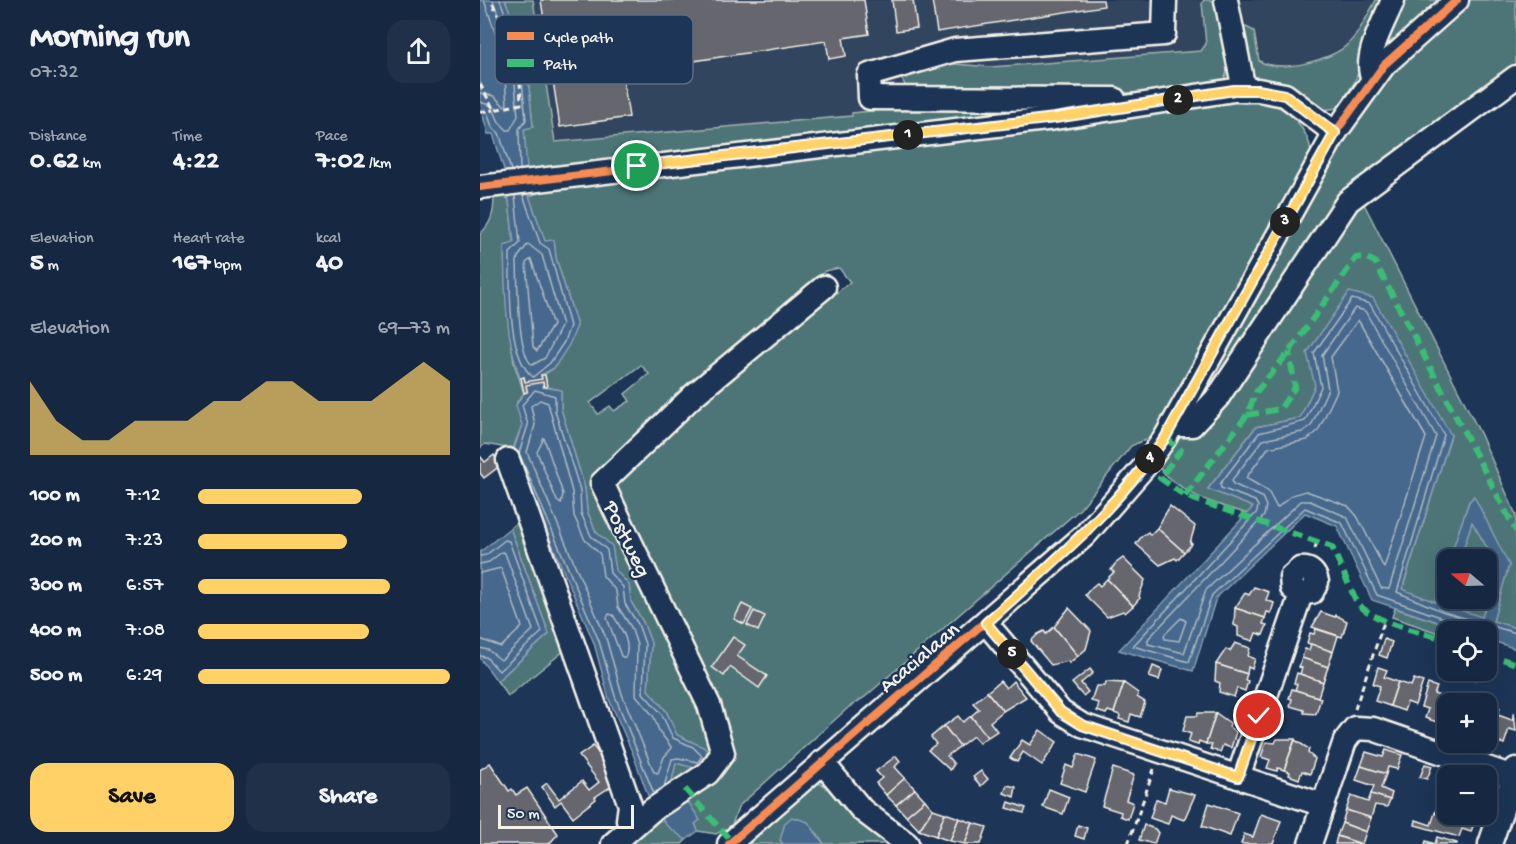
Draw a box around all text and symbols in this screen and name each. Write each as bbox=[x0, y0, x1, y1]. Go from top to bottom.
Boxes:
legend bbox=[495, 15, 693, 84]
text: Morning run bbox=[30, 20, 190, 58]
button: share bbox=[387, 20, 450, 83]
text: Cycle path bbox=[544, 30, 614, 49]
text: Path bbox=[543, 57, 577, 76]
text: 07:32 bbox=[30, 62, 78, 85]
pin: 2 bbox=[1163, 85, 1193, 115]
text: 2 bbox=[1174, 90, 1182, 109]
pin: 1 bbox=[893, 120, 923, 150]
text: 1 bbox=[905, 125, 911, 144]
text: Distance bbox=[30, 128, 87, 147]
text: Time bbox=[173, 128, 202, 147]
text: Pace bbox=[316, 128, 347, 147]
pin bbox=[611, 140, 662, 191]
text: 0.62 bbox=[30, 147, 79, 178]
text: 4:22 bbox=[173, 147, 219, 178]
text: 7:02 bbox=[316, 147, 365, 178]
icon: arrive bbox=[620, 149, 653, 182]
text: km bbox=[79, 155, 101, 174]
text: /km bbox=[365, 155, 391, 174]
pin: 3 bbox=[1270, 207, 1300, 237]
text: 3 bbox=[1281, 212, 1289, 231]
text: Elevation bbox=[30, 230, 94, 249]
text: Heart rate bbox=[173, 230, 245, 249]
text: kcal bbox=[316, 230, 341, 249]
text: 5 bbox=[30, 249, 44, 280]
text: 167 bbox=[173, 249, 210, 280]
text: 40 bbox=[316, 249, 343, 280]
text: m bbox=[44, 257, 59, 276]
text: bpm bbox=[210, 257, 242, 276]
text: Elevation bbox=[30, 318, 110, 341]
text: 69–73 m bbox=[378, 318, 450, 341]
pin: 4 bbox=[1135, 444, 1165, 474]
text: 4 bbox=[1146, 449, 1154, 468]
text: 100 m bbox=[30, 485, 80, 508]
text: 7:12 bbox=[126, 485, 161, 508]
street label: Postweg bbox=[595, 497, 655, 582]
text: 200 m bbox=[30, 530, 81, 553]
text: 7:23 bbox=[126, 530, 163, 553]
north arrow bbox=[1437, 549, 1497, 609]
map controls bbox=[1437, 549, 1497, 825]
text: 300 m bbox=[30, 575, 82, 598]
text: 6:57 bbox=[126, 575, 163, 598]
street label: Acacialaan bbox=[875, 618, 966, 700]
text: 400 m bbox=[30, 620, 81, 643]
text: 7:08 bbox=[126, 620, 165, 643]
button: locate bbox=[1437, 621, 1497, 681]
pin: 5 bbox=[997, 639, 1027, 669]
text: 5 bbox=[1008, 644, 1016, 663]
text: 500 m bbox=[30, 665, 82, 688]
text: 6:29 bbox=[126, 665, 162, 688]
pin bbox=[1233, 690, 1284, 741]
button: + bbox=[1437, 693, 1497, 753]
icon: check bbox=[1242, 699, 1275, 732]
button: Save bbox=[30, 763, 234, 832]
button: Share bbox=[246, 763, 450, 832]
button: − bbox=[1437, 765, 1497, 825]
scale bar bbox=[498, 802, 634, 830]
text: 50 m bbox=[507, 806, 540, 825]

